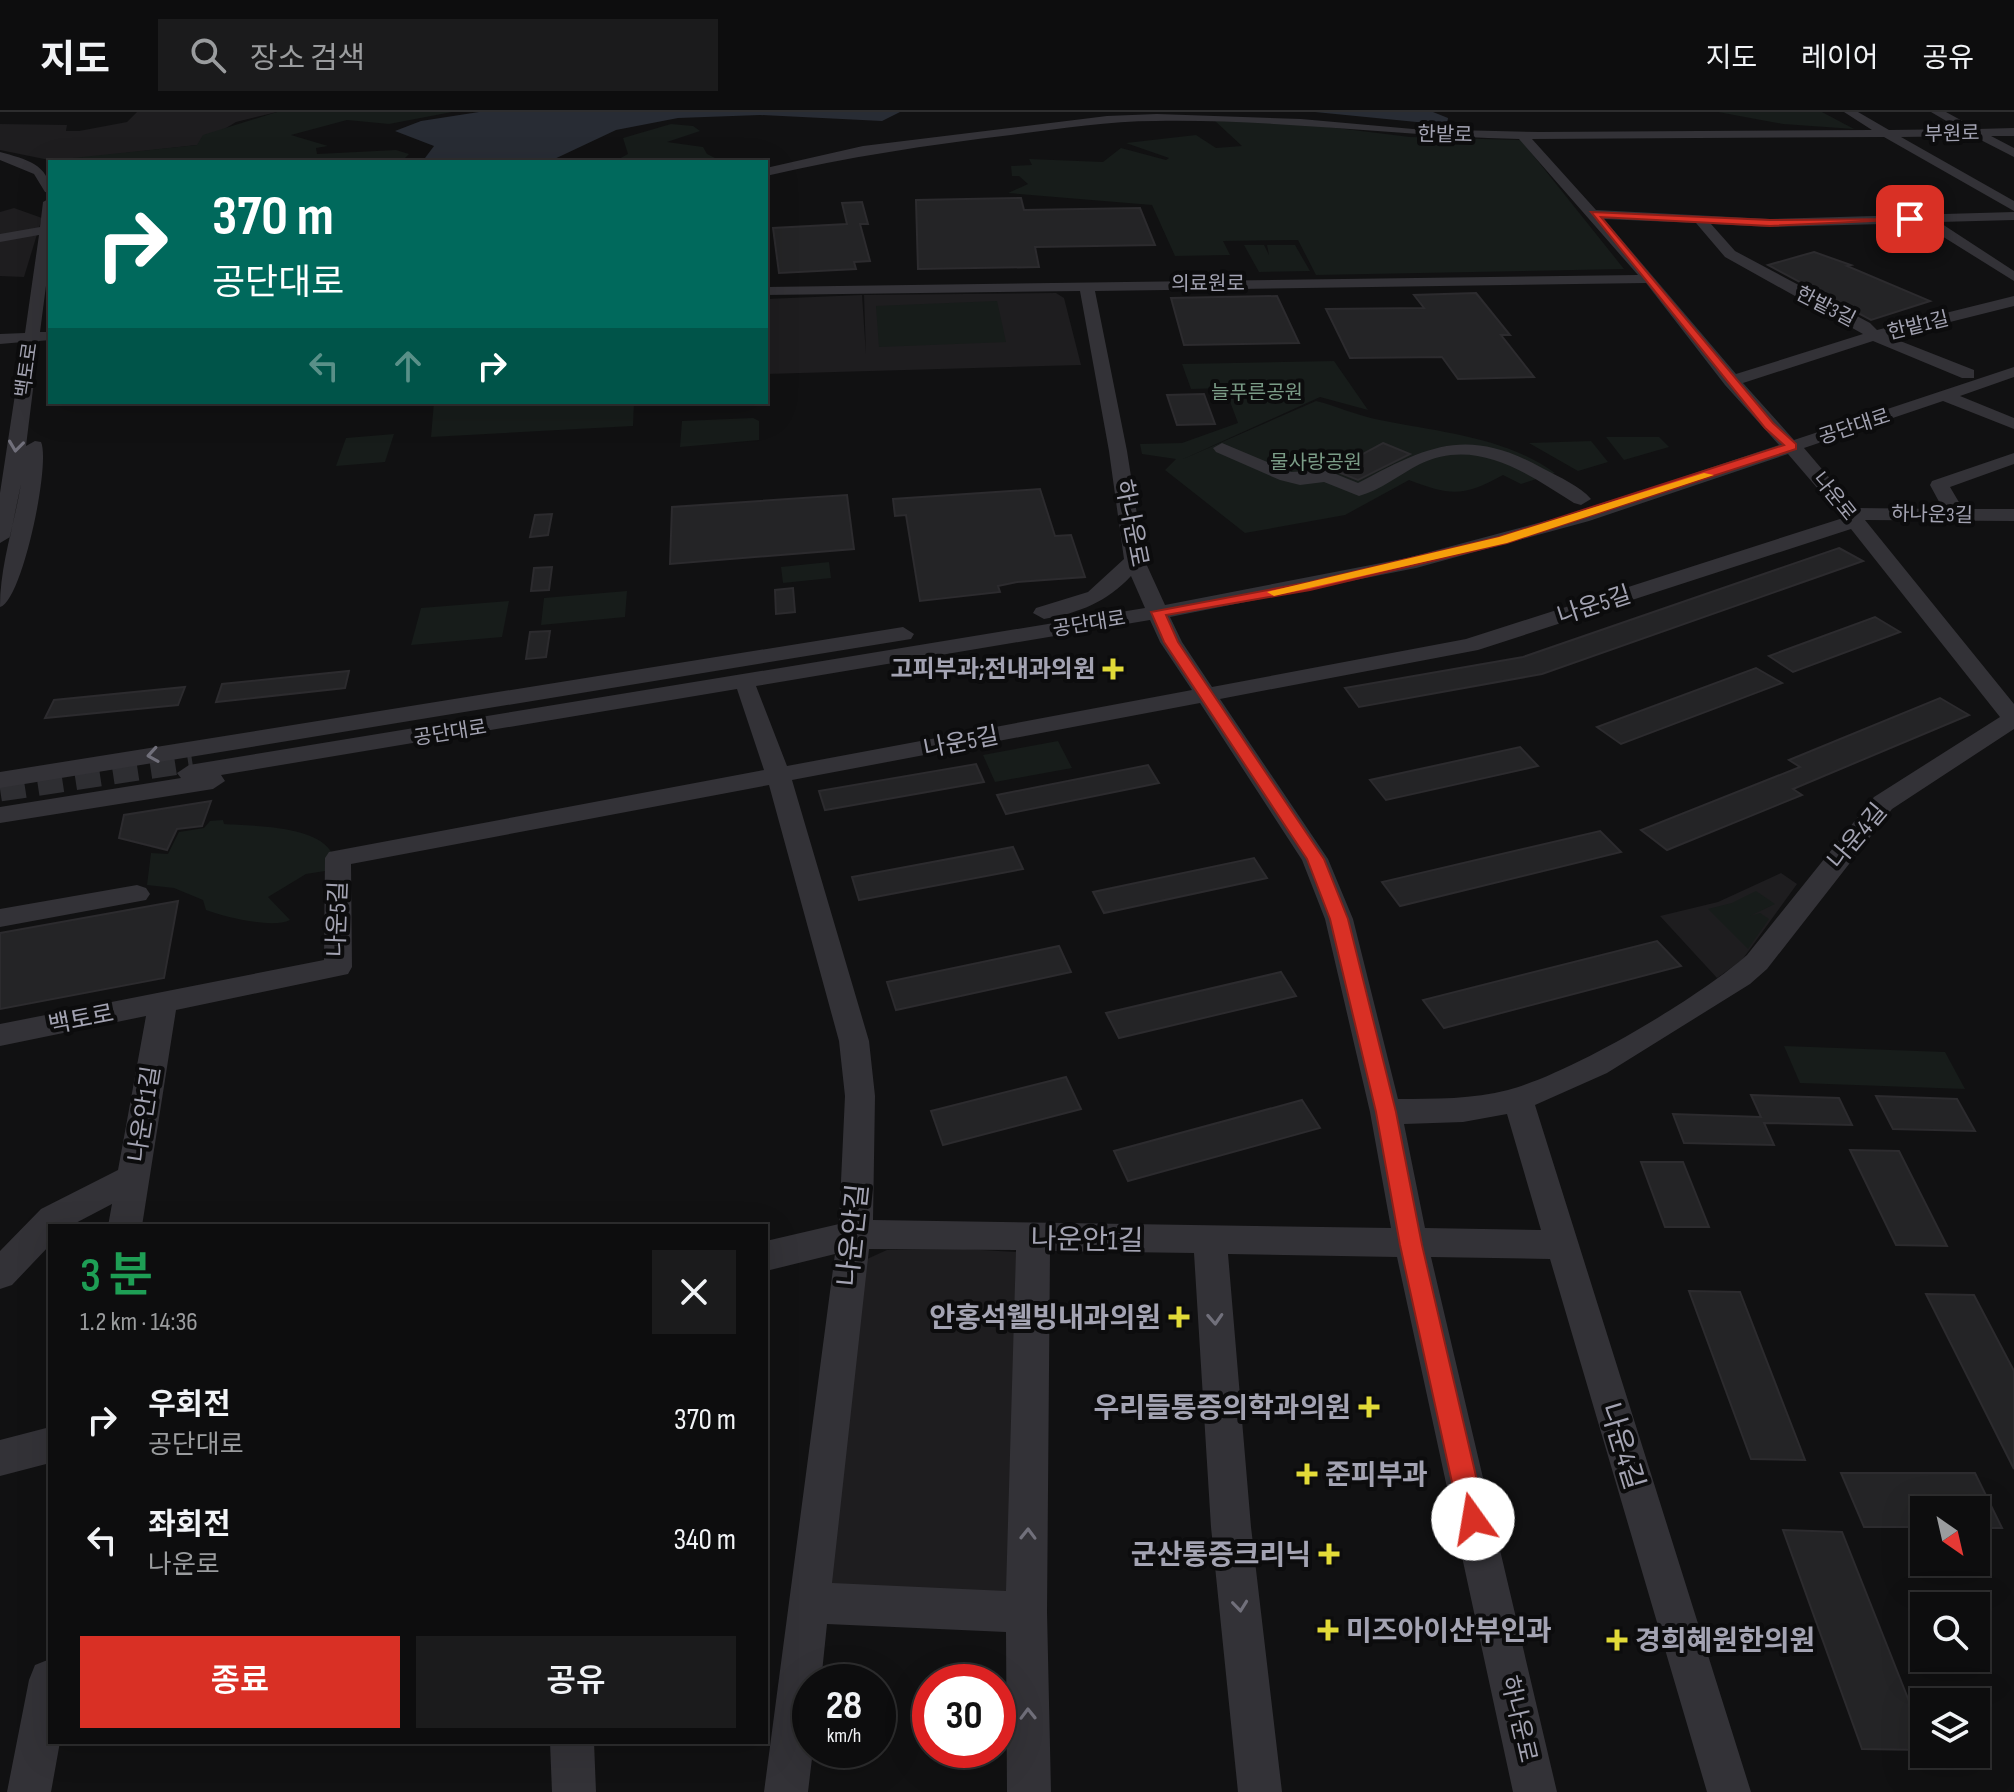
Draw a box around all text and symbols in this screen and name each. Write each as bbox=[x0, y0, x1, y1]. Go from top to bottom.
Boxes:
search box bbox=[158, 19, 718, 91]
icon: search bbox=[186, 33, 230, 77]
text: 지도 bbox=[40, 38, 110, 83]
text: 장소 검색 bbox=[250, 41, 365, 77]
text: 지도 bbox=[1706, 42, 1757, 75]
text: 레이어 bbox=[1801, 42, 1878, 75]
text: 공유 bbox=[1922, 42, 1974, 75]
street label: 부원로 bbox=[1924, 122, 1980, 146]
street label: 한밭로 bbox=[1417, 123, 1473, 147]
text: 370 m bbox=[212, 184, 334, 251]
pin bbox=[1876, 185, 1944, 253]
icon: right bbox=[80, 192, 184, 296]
icon: arrive bbox=[1888, 197, 1932, 241]
text: 공단대로 bbox=[212, 262, 344, 305]
street label: 의료원로 bbox=[1171, 272, 1245, 296]
street label: 한밭3길 bbox=[1792, 282, 1859, 332]
street label: 한밭1길 bbox=[1885, 307, 1951, 345]
street label: 백토로 bbox=[11, 341, 43, 399]
icon: left bbox=[302, 344, 346, 388]
icon: ahead bbox=[386, 344, 430, 388]
icon: right bbox=[470, 344, 514, 388]
park label: 늘푸른공원 bbox=[1211, 381, 1303, 405]
street label: 공단대로 bbox=[1816, 404, 1893, 450]
one-way arrow bbox=[8, 440, 25, 453]
park label: 물사랑공원 bbox=[1270, 451, 1362, 475]
street label: 나운로 bbox=[1808, 468, 1861, 526]
street label: 하나운로 bbox=[1109, 477, 1154, 569]
street label: 하나운3길 bbox=[1891, 502, 1973, 528]
street label: 나운5길 bbox=[1554, 580, 1635, 631]
street label: 공단대로 bbox=[1051, 606, 1127, 642]
place label: 고피부과;전내과의원 bbox=[891, 655, 1095, 684]
marker: 고피부과;전내과의원 bbox=[1102, 658, 1124, 680]
street label: 공단대로 bbox=[412, 715, 488, 751]
street label: 나운5길 bbox=[921, 721, 1001, 764]
one-way arrow bbox=[146, 746, 160, 763]
street label: 나운4길 bbox=[1822, 798, 1893, 875]
street label: 나운5길 bbox=[322, 881, 353, 957]
street label: 백토로 bbox=[46, 999, 116, 1040]
street label: 나운안1길 bbox=[123, 1064, 166, 1164]
street label: 나운안길 bbox=[832, 1182, 875, 1288]
street label: 나운안1길 bbox=[1030, 1223, 1144, 1258]
text: 3 분 bbox=[80, 1248, 153, 1305]
button: close bbox=[652, 1250, 736, 1334]
place label: 안홍석웰빙내과의원 bbox=[929, 1302, 1161, 1335]
marker: 안홍석웰빙내과의원 bbox=[1168, 1306, 1190, 1328]
text: 1.2 km · 14:36 bbox=[80, 1307, 198, 1338]
one-way arrow bbox=[1206, 1313, 1223, 1326]
text: 우회전 bbox=[148, 1387, 231, 1423]
place label: 우리들통증의학과의원 bbox=[1093, 1392, 1351, 1425]
marker: 우리들통증의학과의원 bbox=[1358, 1396, 1380, 1418]
icon: right bbox=[80, 1398, 124, 1442]
street label: 나운4길 bbox=[1593, 1399, 1650, 1494]
text: 370 m bbox=[674, 1402, 736, 1438]
text: 공단대로 bbox=[148, 1430, 244, 1461]
place label: 준피부과 bbox=[1325, 1459, 1428, 1492]
marker: 준피부과 bbox=[1296, 1463, 1318, 1485]
position arrow bbox=[1431, 1477, 1515, 1561]
north arrow bbox=[1910, 1496, 1990, 1576]
map controls bbox=[1910, 1496, 1990, 1768]
text: 좌회전 bbox=[148, 1507, 231, 1543]
icon: left bbox=[80, 1518, 124, 1562]
text: 340 m bbox=[673, 1522, 736, 1558]
one-way arrow bbox=[1019, 1527, 1036, 1540]
place label: 군산통증크리닉 bbox=[1131, 1539, 1311, 1572]
marker: 군산통증크리닉 bbox=[1318, 1543, 1340, 1565]
text: 나운로 bbox=[148, 1550, 220, 1581]
button: search bbox=[1910, 1592, 1990, 1672]
one-way arrow bbox=[1231, 1600, 1248, 1613]
place label: 미즈아이산부인과 bbox=[1346, 1615, 1552, 1648]
marker: 미즈아이산부인과 bbox=[1317, 1619, 1339, 1641]
place label: 경희혜원한의원 bbox=[1635, 1625, 1815, 1658]
marker: 경희혜원한의원 bbox=[1606, 1629, 1628, 1651]
button: 종료 bbox=[80, 1636, 400, 1728]
button: 공유 bbox=[416, 1636, 736, 1728]
speed limit sign: 30 bbox=[912, 1664, 1016, 1768]
street label: 하나운로 bbox=[1494, 1673, 1543, 1765]
text: 28 bbox=[826, 1682, 862, 1730]
button: layers bbox=[1910, 1688, 1990, 1768]
one-way arrow bbox=[1019, 1707, 1036, 1720]
text: km/h bbox=[827, 1724, 861, 1748]

